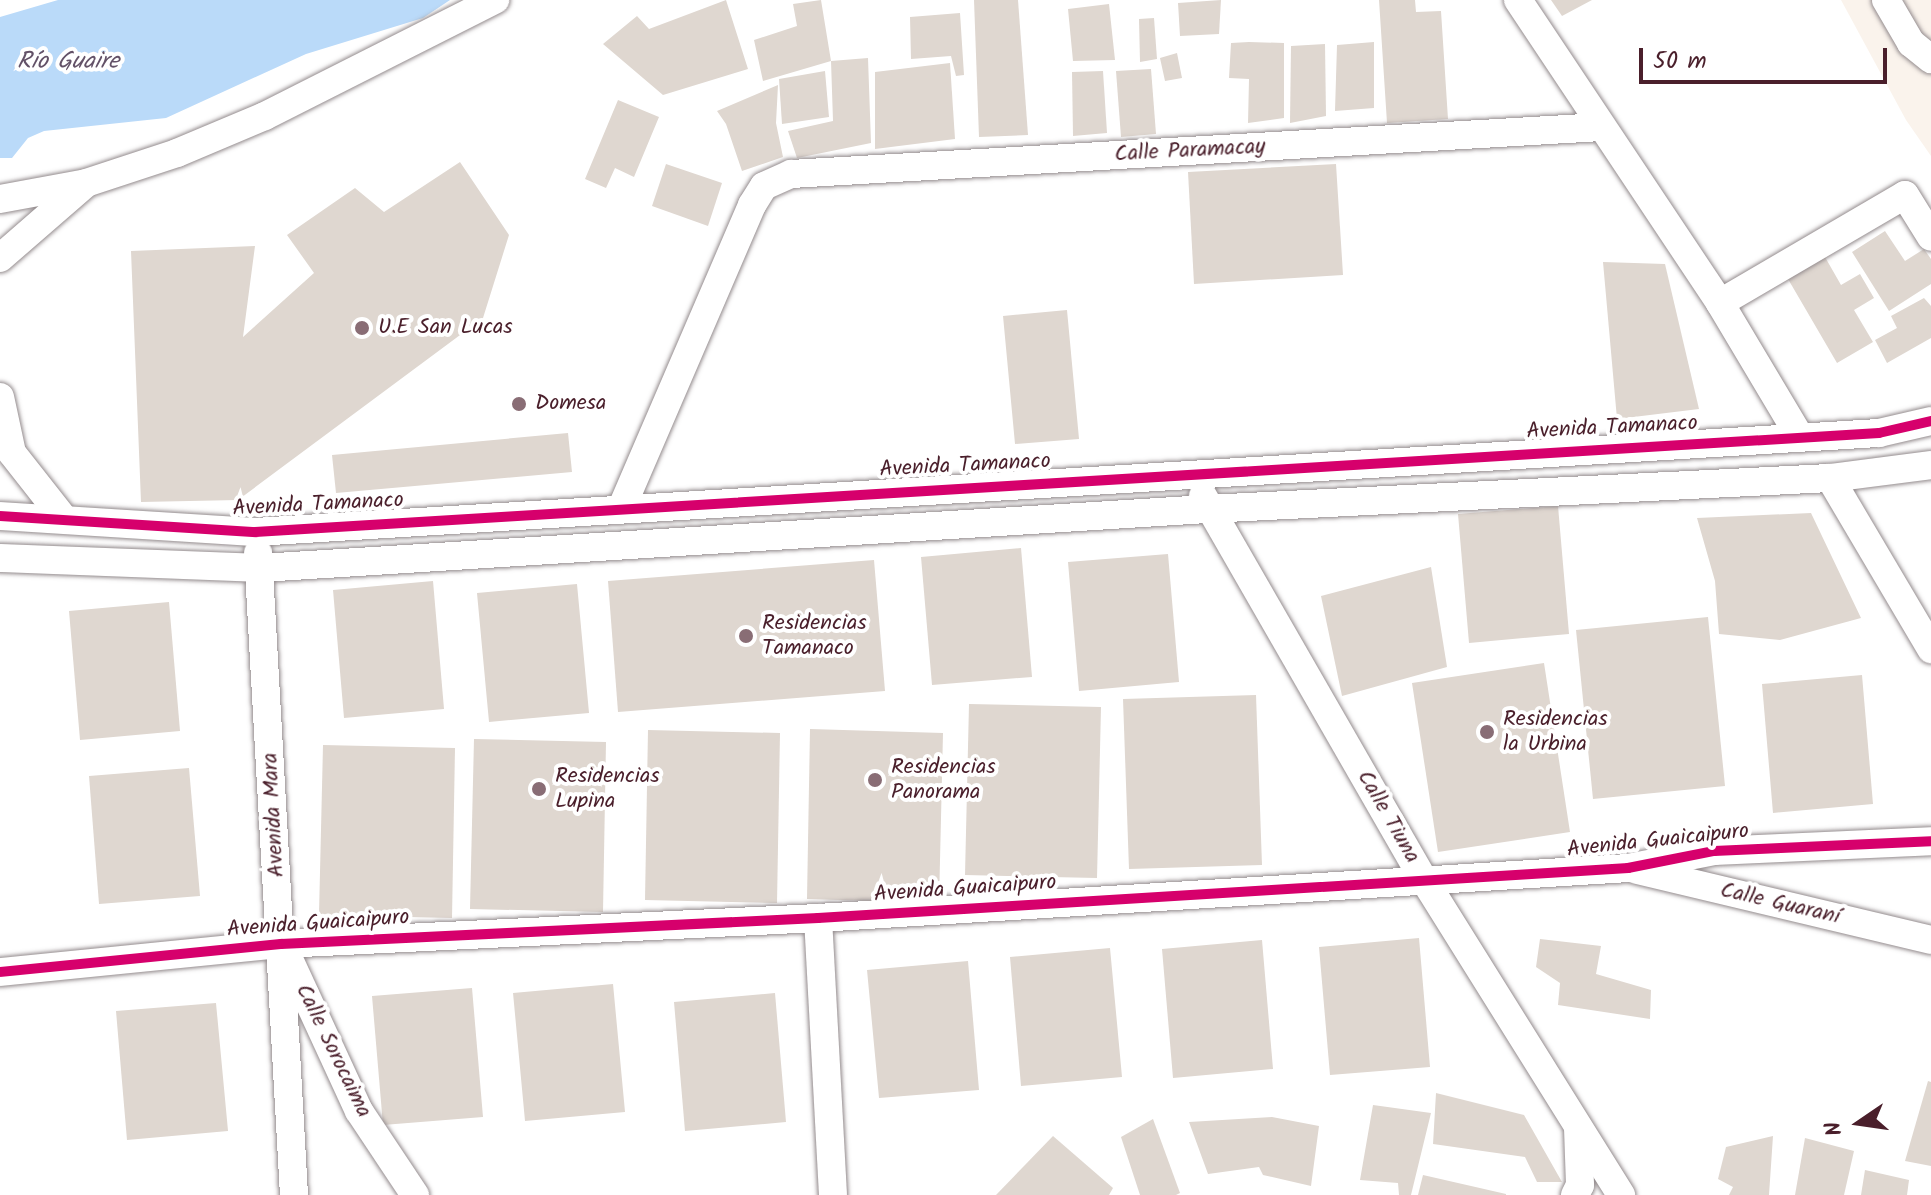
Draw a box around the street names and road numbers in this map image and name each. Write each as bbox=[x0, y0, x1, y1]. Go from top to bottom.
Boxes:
street label: Calle Paramacay bbox=[1114, 134, 1266, 168]
street label: Avenida Tamanaco bbox=[1526, 410, 1698, 446]
street label: Avenida Tamanaco bbox=[879, 448, 1051, 484]
street label: Avenida Tamanaco bbox=[232, 487, 404, 523]
street label: Avenida Mara bbox=[258, 752, 290, 878]
street label: Calle Tiuna bbox=[1351, 766, 1425, 868]
street label: Avenida Guaicaipuro bbox=[1566, 818, 1750, 864]
street label: Avenida Guaicaipuro bbox=[873, 869, 1057, 909]
street label: Calle Guaraní bbox=[1718, 877, 1842, 931]
street label: Avenida Guaicaipuro bbox=[226, 904, 410, 944]
street label: Calle Sorocaima bbox=[289, 980, 377, 1122]

